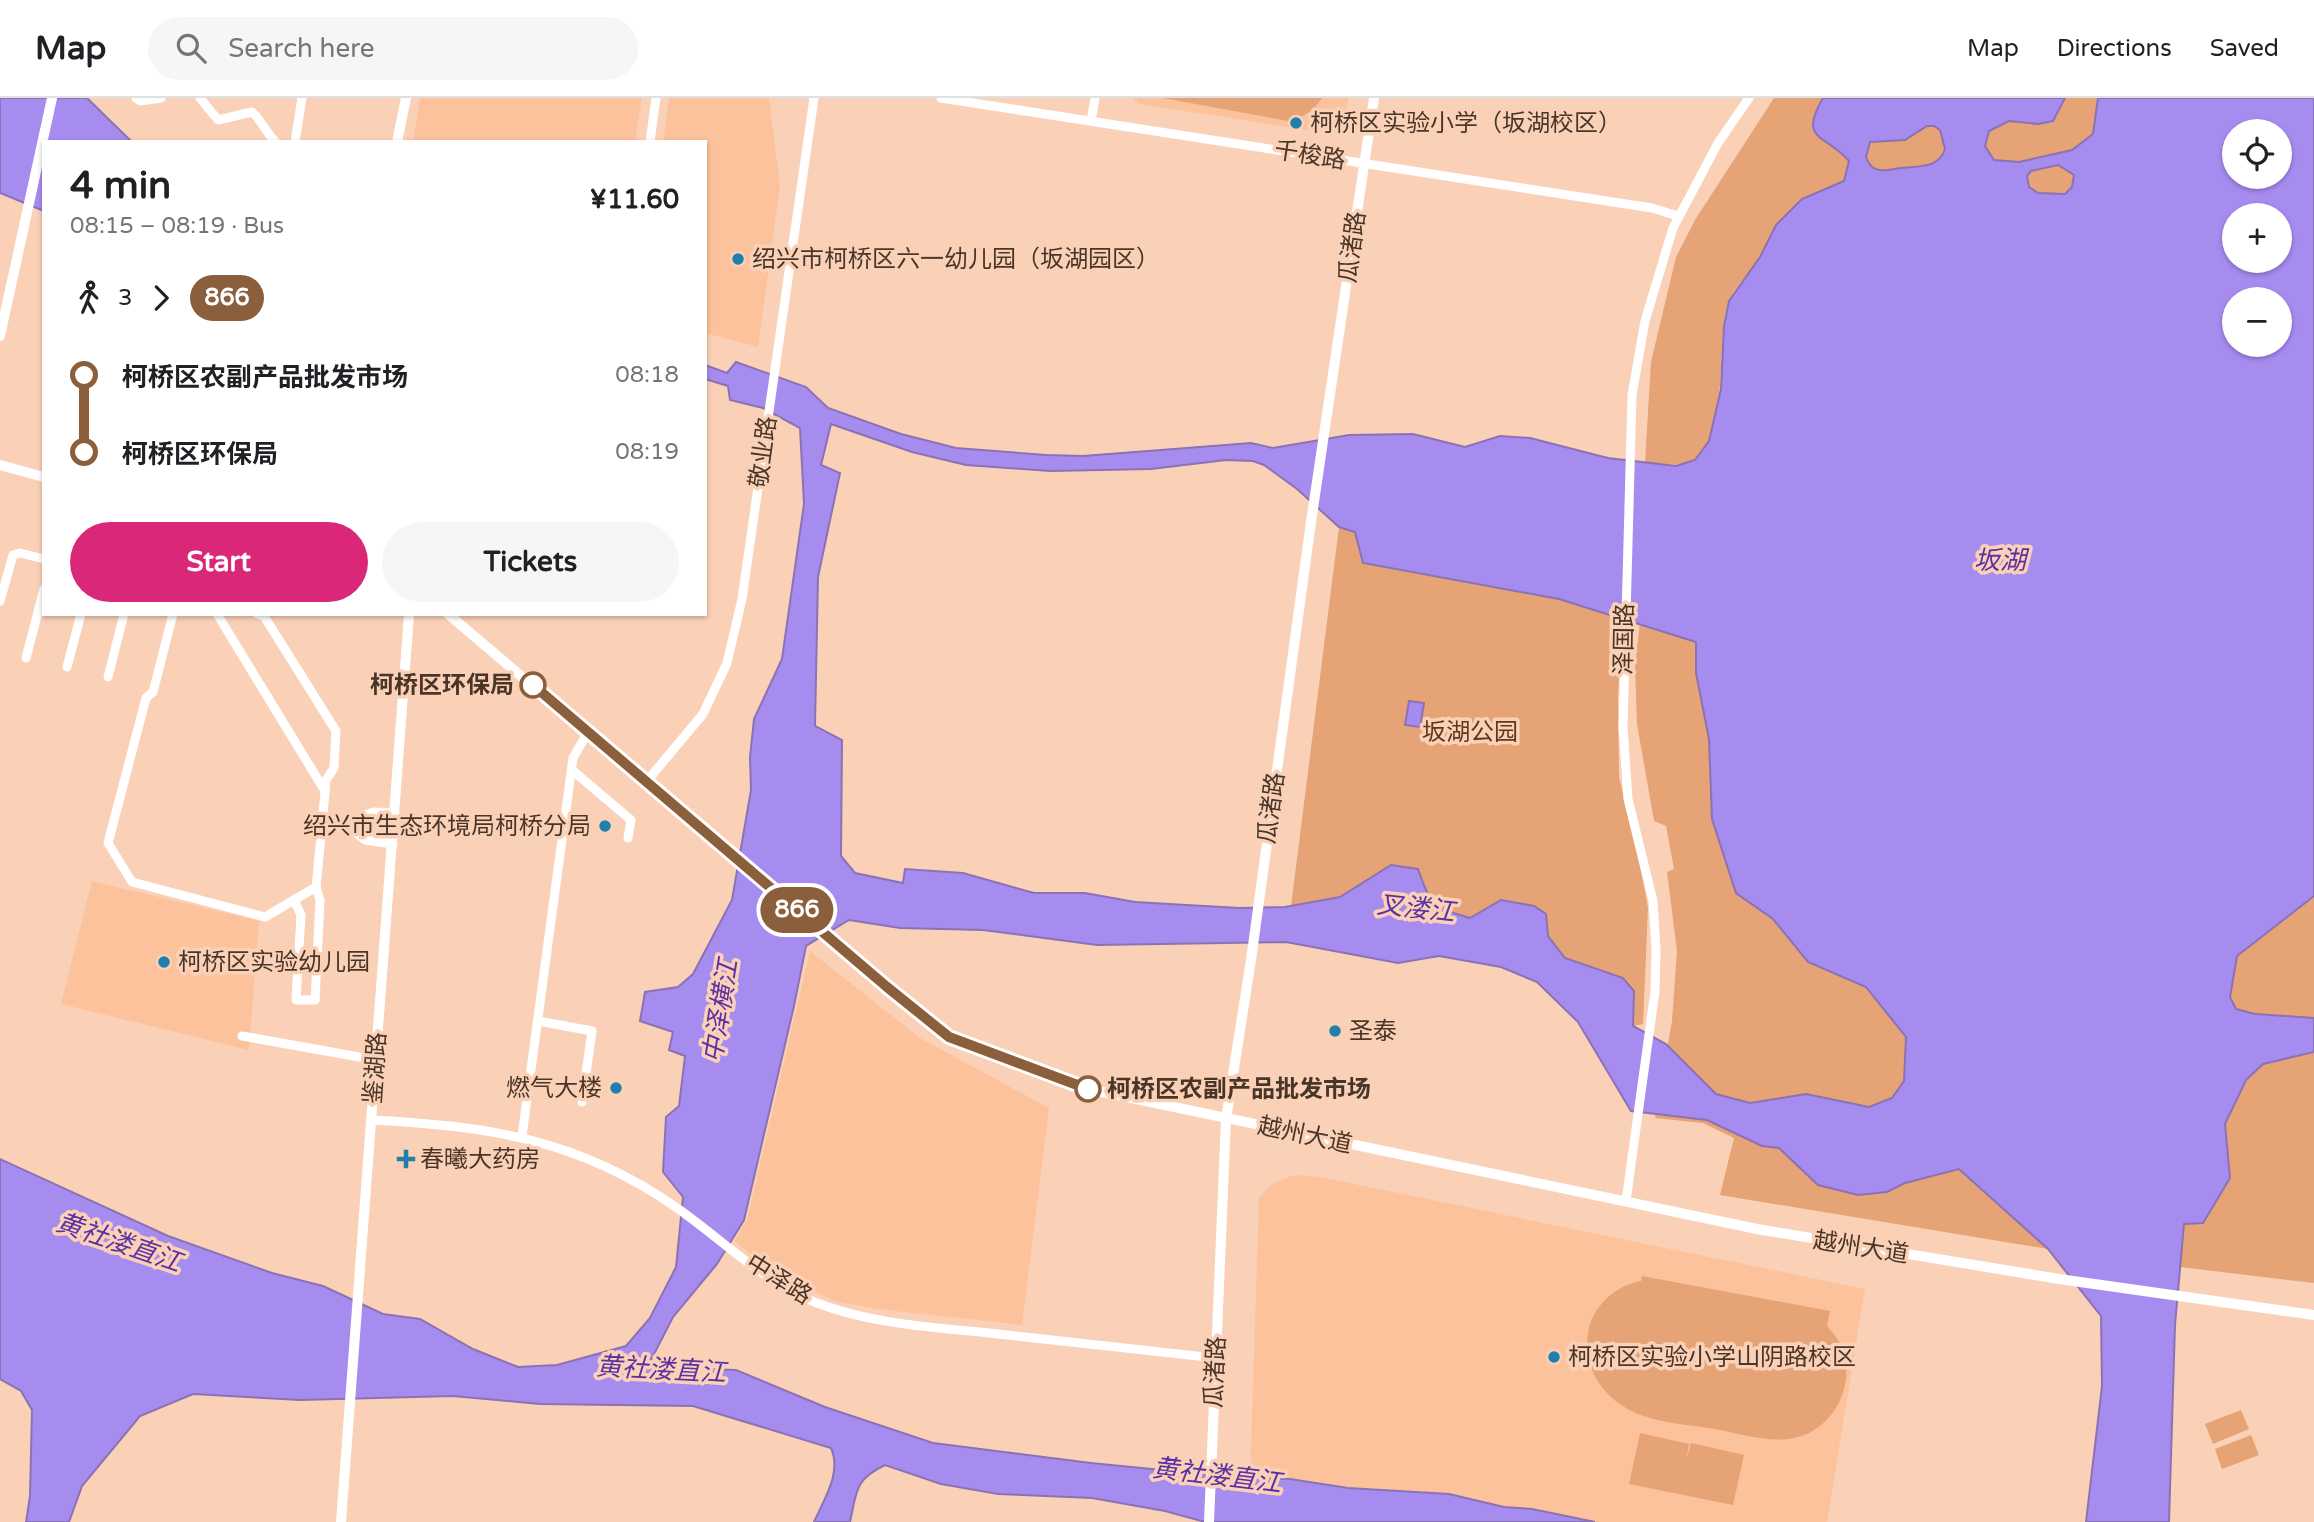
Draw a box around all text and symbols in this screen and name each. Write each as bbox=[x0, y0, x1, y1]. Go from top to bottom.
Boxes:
search box bbox=[148, 17, 638, 80]
text: Map bbox=[35, 29, 106, 68]
icon: search bbox=[172, 29, 210, 67]
text: Search here bbox=[228, 33, 374, 64]
text: Map bbox=[1967, 34, 2019, 63]
text: Directions bbox=[2057, 34, 2172, 63]
text: Saved bbox=[2210, 34, 2279, 63]
place label: 柯桥区实验小学（坂湖校区） bbox=[1310, 109, 1622, 138]
marker: 柯桥区实验小学（坂湖校区） bbox=[1288, 115, 1304, 131]
map controls bbox=[2222, 119, 2292, 357]
button: locate bbox=[2222, 119, 2292, 189]
street label: 千梭路 bbox=[1272, 136, 1348, 175]
text: 4 min bbox=[70, 163, 171, 209]
text: ¥11.60 bbox=[590, 184, 679, 215]
button: + bbox=[2222, 203, 2292, 273]
street label: 瓜渚路 bbox=[1333, 209, 1372, 285]
text: 08:15 – 08:19 · Bus bbox=[70, 212, 284, 240]
place label: 绍兴市柯桥区六一幼儿园（坂湖园区） bbox=[752, 245, 1160, 274]
marker: 绍兴市柯桥区六一幼儿园（坂湖园区） bbox=[730, 251, 746, 267]
icon: walk bbox=[70, 279, 108, 317]
icon: forward bbox=[142, 279, 180, 317]
text: 866 bbox=[204, 283, 250, 312]
text: 3 bbox=[118, 284, 132, 312]
button: − bbox=[2222, 287, 2292, 357]
text: 08:18 bbox=[615, 361, 679, 389]
text: 柯桥区农副产品批发市场 bbox=[122, 362, 408, 393]
street label: 敬业路 bbox=[744, 414, 783, 490]
text: 08:19 bbox=[615, 438, 679, 466]
text: 柯桥区环保局 bbox=[122, 439, 278, 470]
button: Start bbox=[70, 522, 368, 602]
button: Tickets bbox=[382, 522, 679, 602]
water label: 坂湖 bbox=[1974, 545, 2030, 576]
street label: 泽国路 bbox=[1609, 603, 1640, 675]
place label: 柯桥区环保局 bbox=[370, 671, 514, 700]
marker: 柯桥区环保局 bbox=[520, 672, 546, 698]
park label: 坂湖公园 bbox=[1422, 718, 1518, 747]
street label: 瓜渚路 bbox=[1252, 770, 1291, 846]
place label: 绍兴市生态环境局柯桥分局 bbox=[303, 812, 591, 841]
marker: 绍兴市生态环境局柯桥分局 bbox=[597, 818, 613, 834]
line badge: 866 bbox=[757, 887, 837, 933]
water label: 叉溇江 bbox=[1376, 889, 1459, 928]
text: 866 bbox=[774, 895, 820, 924]
place label: 柯桥区实验幼儿园 bbox=[178, 948, 370, 977]
marker: 柯桥区实验幼儿园 bbox=[156, 954, 172, 970]
water label: 中泽横江 bbox=[697, 954, 744, 1065]
place label: 圣泰 bbox=[1349, 1017, 1397, 1046]
marker: 圣泰 bbox=[1327, 1023, 1343, 1039]
street label: 鉴湖路 bbox=[359, 1031, 392, 1105]
place label: 燃气大楼 bbox=[506, 1074, 602, 1103]
place label: 柯桥区农副产品批发市场 bbox=[1107, 1075, 1371, 1104]
marker: 柯桥区农副产品批发市场 bbox=[1075, 1076, 1101, 1102]
marker: 燃气大楼 bbox=[608, 1080, 624, 1096]
street label: 越州大道 bbox=[1255, 1111, 1355, 1160]
place label: 春曦大药房 bbox=[420, 1145, 540, 1174]
marker: 春曦大药房 bbox=[398, 1151, 414, 1167]
water label: 黄社溇直江 bbox=[52, 1207, 188, 1279]
street label: 越州大道 bbox=[1811, 1226, 1911, 1269]
street label: 中泽路 bbox=[741, 1248, 817, 1311]
street label: 瓜渚路 bbox=[1199, 1335, 1232, 1409]
place label: 柯桥区实验小学山阴路校区 bbox=[1568, 1343, 1856, 1372]
marker: 柯桥区实验小学山阴路校区 bbox=[1546, 1349, 1562, 1365]
water label: 黄社溇直江 bbox=[595, 1351, 730, 1389]
water label: 黄社溇直江 bbox=[1151, 1452, 1286, 1499]

